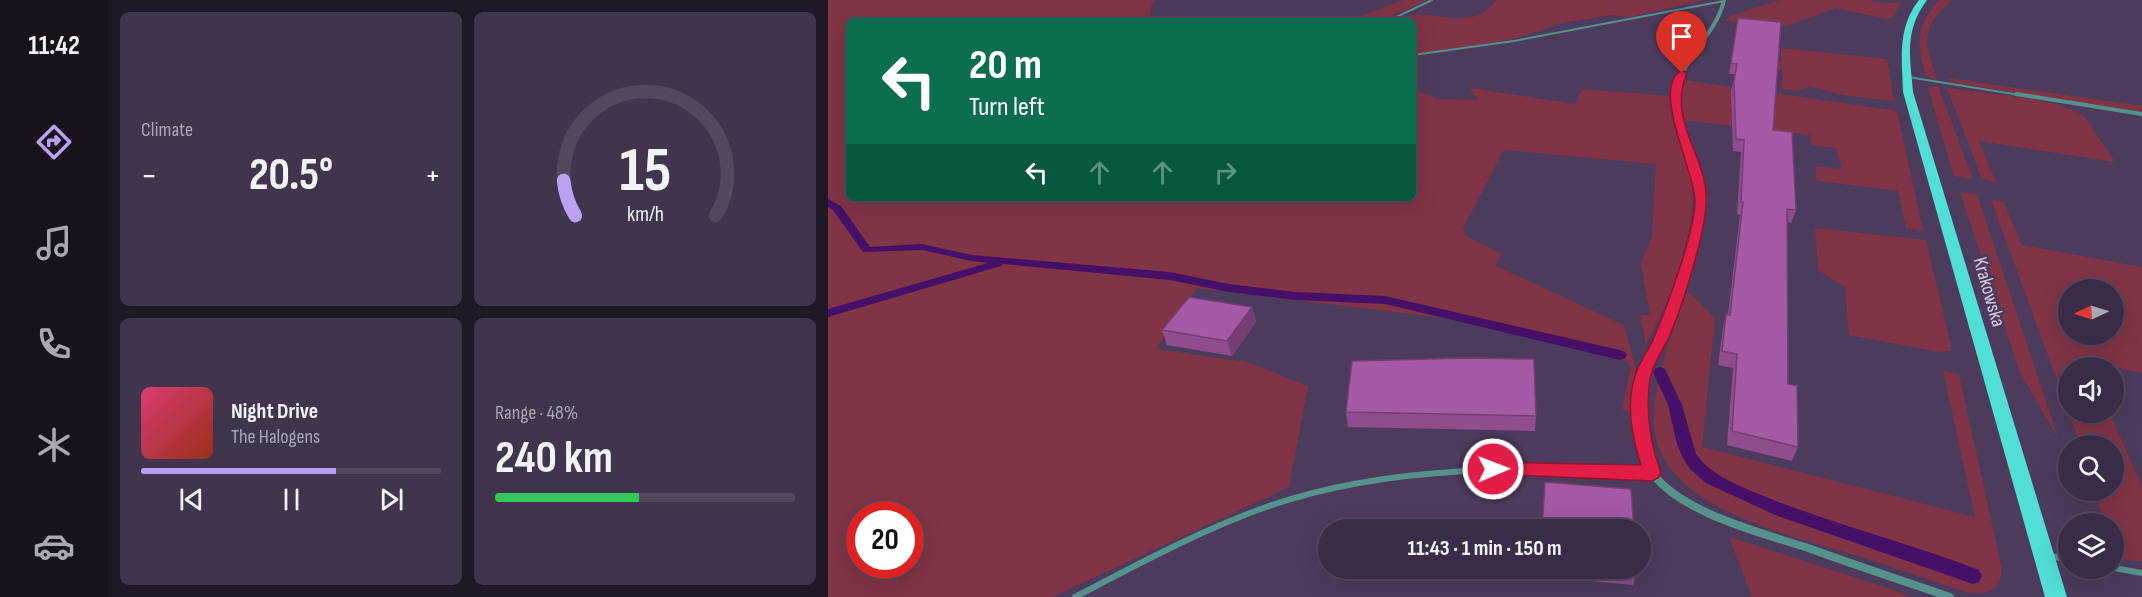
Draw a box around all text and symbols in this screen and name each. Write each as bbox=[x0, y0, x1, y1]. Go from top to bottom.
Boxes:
pin bbox=[1656, 11, 1707, 73]
icon: arrive bbox=[1665, 20, 1698, 53]
text: 11:42 bbox=[28, 30, 80, 62]
text: 20 m bbox=[969, 40, 1042, 91]
icon: left bbox=[870, 42, 948, 120]
text: Turn left bbox=[969, 91, 1045, 123]
text: Climate bbox=[141, 118, 193, 142]
icon: directions bbox=[33, 121, 75, 163]
text: 15 bbox=[619, 134, 671, 209]
text: 20.5° bbox=[249, 148, 333, 203]
text: − bbox=[141, 156, 157, 196]
text: + bbox=[425, 156, 441, 196]
icon: left bbox=[1020, 156, 1053, 189]
icon: ahead bbox=[1083, 156, 1116, 189]
icon: ahead bbox=[1146, 156, 1179, 189]
icon: right bbox=[1209, 156, 1242, 189]
text: km/h bbox=[626, 202, 664, 227]
icon: music bbox=[33, 222, 75, 264]
street label: Krakowska bbox=[1968, 254, 2010, 330]
north arrow bbox=[2058, 279, 2124, 345]
map controls bbox=[2058, 279, 2124, 579]
icon: phone bbox=[33, 323, 75, 365]
button: sound bbox=[2058, 357, 2124, 423]
text: Night Drive bbox=[231, 398, 318, 425]
text: Range · 48% bbox=[495, 401, 578, 425]
icon: climate bbox=[33, 424, 75, 466]
text: The Halogens bbox=[231, 425, 320, 449]
text: 240 km bbox=[495, 431, 613, 486]
button: search bbox=[2058, 435, 2124, 501]
position arrow bbox=[1461, 437, 1525, 501]
icon: previous bbox=[175, 483, 208, 516]
icon: pause bbox=[275, 483, 308, 516]
icon: next bbox=[375, 483, 408, 516]
speed limit sign: 20 bbox=[846, 501, 924, 579]
button: layers bbox=[2058, 513, 2124, 579]
icon: car bbox=[33, 525, 75, 567]
text: 11:43 · 1 min · 150 m bbox=[1407, 535, 1562, 562]

